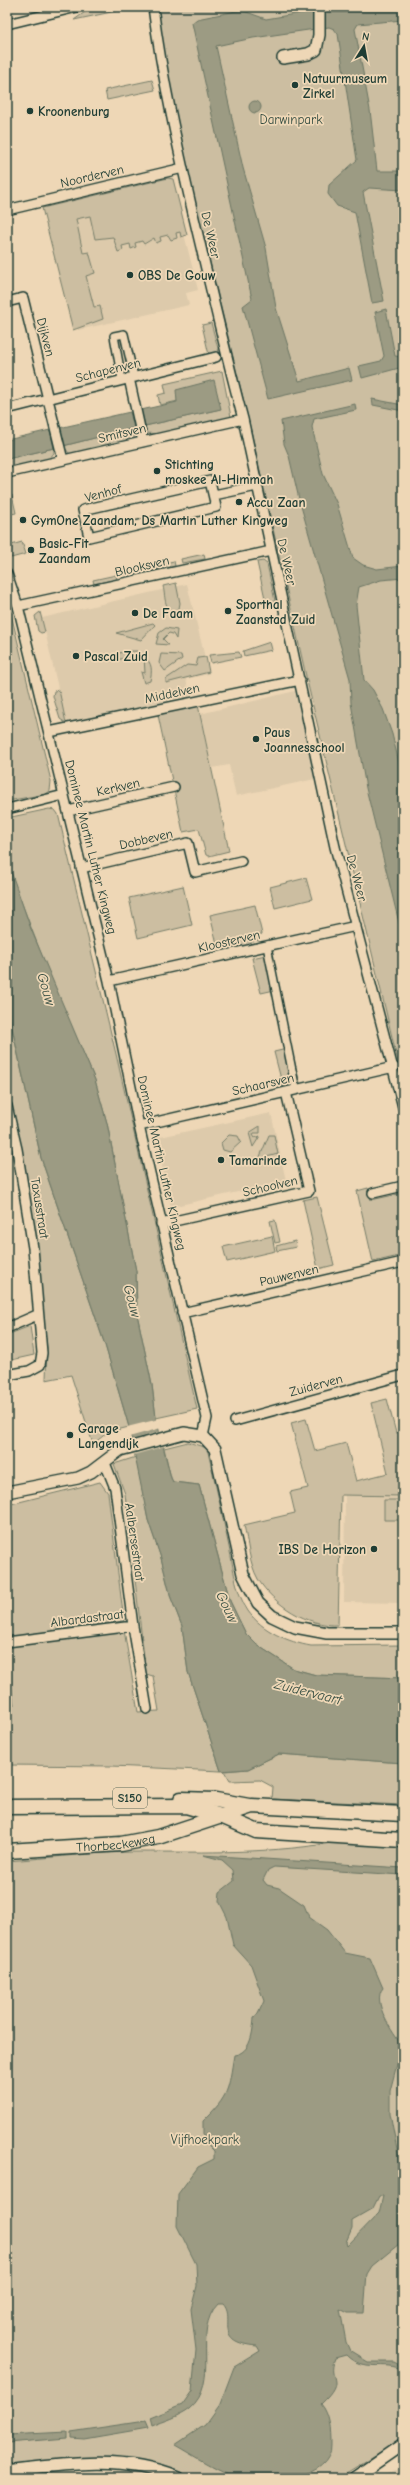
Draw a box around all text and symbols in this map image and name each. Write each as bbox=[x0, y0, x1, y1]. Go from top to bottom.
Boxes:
north arrow bbox=[344, 26, 384, 66]
text: N bbox=[361, 30, 371, 44]
place label: Natuurmuseum Zirkel bbox=[303, 71, 387, 101]
marker: Natuurmuseum Zirkel bbox=[290, 80, 300, 90]
place label: Kroonenburg bbox=[38, 104, 110, 119]
marker: Kroonenburg bbox=[25, 106, 35, 116]
park label: Darwinpark bbox=[259, 112, 323, 127]
street label: Noorderven bbox=[59, 161, 125, 191]
street label: De Weer bbox=[198, 210, 224, 261]
place label: OBS De Gouw bbox=[138, 268, 216, 283]
marker: OBS De Gouw bbox=[125, 270, 135, 280]
street label: Dijkven bbox=[34, 316, 58, 358]
street label: Schapenven bbox=[74, 355, 142, 385]
street label: Smitsven bbox=[96, 420, 148, 446]
place label: Stichting moskee Al-Himmah bbox=[165, 457, 273, 487]
marker: Stichting moskee Al-Himmah bbox=[152, 466, 162, 476]
street label: Venhof bbox=[83, 481, 124, 505]
place label: Accu Zaan bbox=[247, 495, 306, 510]
marker: Accu Zaan bbox=[234, 497, 244, 507]
place label: GymOne Zaandam, Ds Martin Luther Kingweg bbox=[31, 513, 288, 528]
marker: GymOne Zaandam, Ds Martin Luther Kingweg bbox=[18, 515, 28, 525]
place label: Basic-Fit Zaandam bbox=[39, 536, 90, 566]
street label: De Weer bbox=[274, 537, 300, 588]
marker: Basic-Fit Zaandam bbox=[26, 545, 36, 555]
street label: Blooksven bbox=[113, 552, 171, 580]
place label: Sporthal Zaanstad Zuid bbox=[236, 597, 315, 627]
place label: De Faam bbox=[143, 606, 193, 621]
marker: Sporthal Zaanstad Zuid bbox=[223, 606, 233, 616]
marker: De Faam bbox=[130, 608, 140, 618]
place label: Pascal Zuid bbox=[84, 649, 148, 664]
marker: Pascal Zuid bbox=[71, 651, 81, 661]
street label: Middelven bbox=[143, 680, 201, 706]
place label: Paus Joannesschool bbox=[264, 725, 344, 755]
marker: Paus Joannesschool bbox=[251, 734, 261, 744]
street label: Dominee Martin Luther Kingweg bbox=[62, 758, 120, 936]
street label: Kerkven bbox=[95, 775, 141, 799]
street label: Dobbeven bbox=[118, 826, 174, 852]
street label: De Weer bbox=[344, 853, 371, 904]
street label: Kloosterven bbox=[197, 927, 261, 955]
water label: Gouw bbox=[33, 971, 59, 1008]
street label: Schaarsven bbox=[230, 1070, 296, 1098]
street label: Dominee Martin Luther Kingweg bbox=[135, 1074, 189, 1252]
place label: Tamarinde bbox=[229, 1153, 288, 1168]
marker: Tamarinde bbox=[216, 1155, 226, 1165]
street label: Schoolven bbox=[241, 1172, 299, 1200]
street label: Taxusstraat bbox=[28, 1176, 52, 1241]
street label: Pauwenven bbox=[258, 1261, 320, 1289]
water label: Gouw bbox=[120, 1283, 145, 1320]
street label: Zuiderven bbox=[288, 1371, 344, 1399]
place label: Garage Langendijk bbox=[78, 1421, 139, 1451]
marker: Garage Langendijk bbox=[65, 1430, 75, 1440]
street label: Aalbersestraat bbox=[122, 1502, 148, 1583]
place label: IBS De Horizon bbox=[278, 1542, 366, 1557]
marker: IBS De Horizon bbox=[369, 1544, 379, 1554]
water label: Gouw bbox=[212, 1588, 242, 1626]
street label: Albardastraat bbox=[50, 1606, 126, 1630]
water label: Zuidervaart bbox=[272, 1675, 345, 1709]
road number: S150 bbox=[113, 1788, 147, 1808]
street label: Thorbeckeweg bbox=[76, 1830, 156, 1854]
park label: Vijfhoekpark bbox=[171, 2132, 240, 2147]

